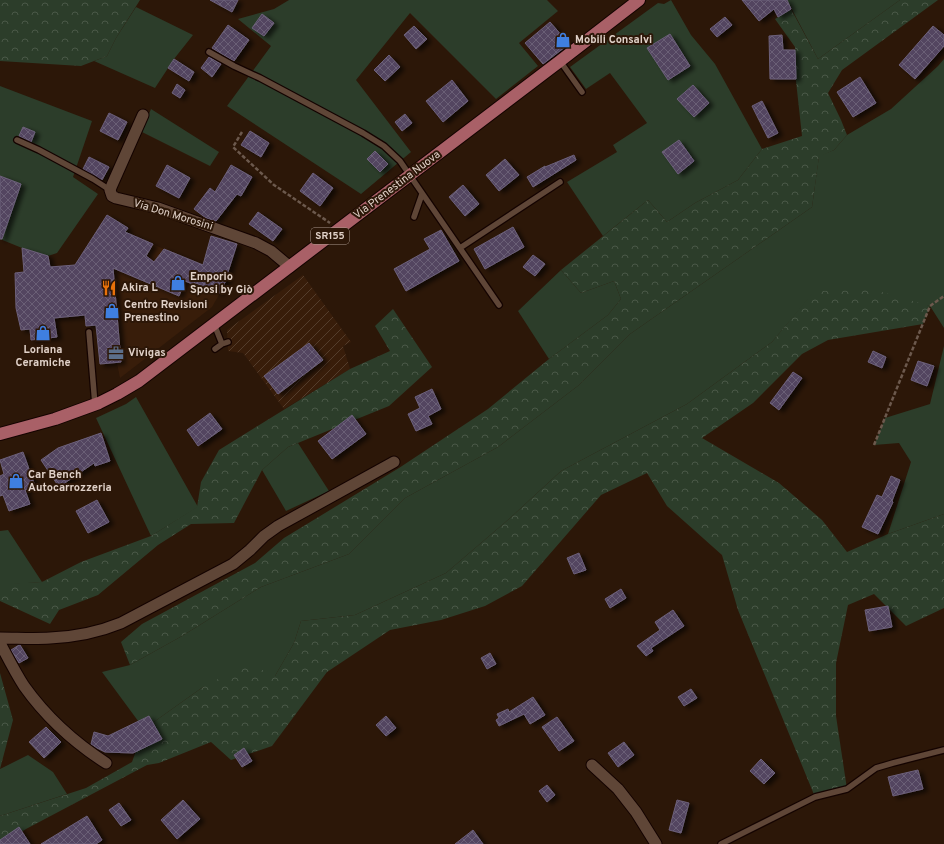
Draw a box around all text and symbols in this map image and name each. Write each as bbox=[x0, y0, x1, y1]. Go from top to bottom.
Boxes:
shop icon: Mobili Consalvi bbox=[554, 31, 572, 49]
place label: Mobili Consalvi bbox=[575, 33, 652, 47]
street label: Via Prenestina Nuova bbox=[351, 148, 443, 222]
street label: Via Don Morosini bbox=[131, 196, 215, 234]
road number: SR155 bbox=[311, 228, 349, 244]
place label: Emporio Sposi by Giò bbox=[190, 270, 253, 297]
shop icon: Emporio Sposi by Giò bbox=[169, 274, 187, 292]
restaurant icon: Akira L bbox=[100, 279, 118, 297]
place label: Akira L bbox=[121, 281, 158, 295]
place label: Centro Revisioni Prenestino bbox=[124, 298, 207, 325]
shop icon: Centro Revisioni Prenestino bbox=[103, 302, 121, 320]
shop icon: Loriana Ceramiche bbox=[34, 324, 52, 342]
place label: Loriana Ceramiche bbox=[15, 343, 71, 370]
office icon: Vivigas bbox=[107, 344, 125, 362]
place label: Vivigas bbox=[128, 346, 166, 360]
place label: Car Bench Autocarrozzeria bbox=[28, 468, 112, 495]
shop icon: Car Bench Autocarrozzeria bbox=[7, 472, 25, 490]

